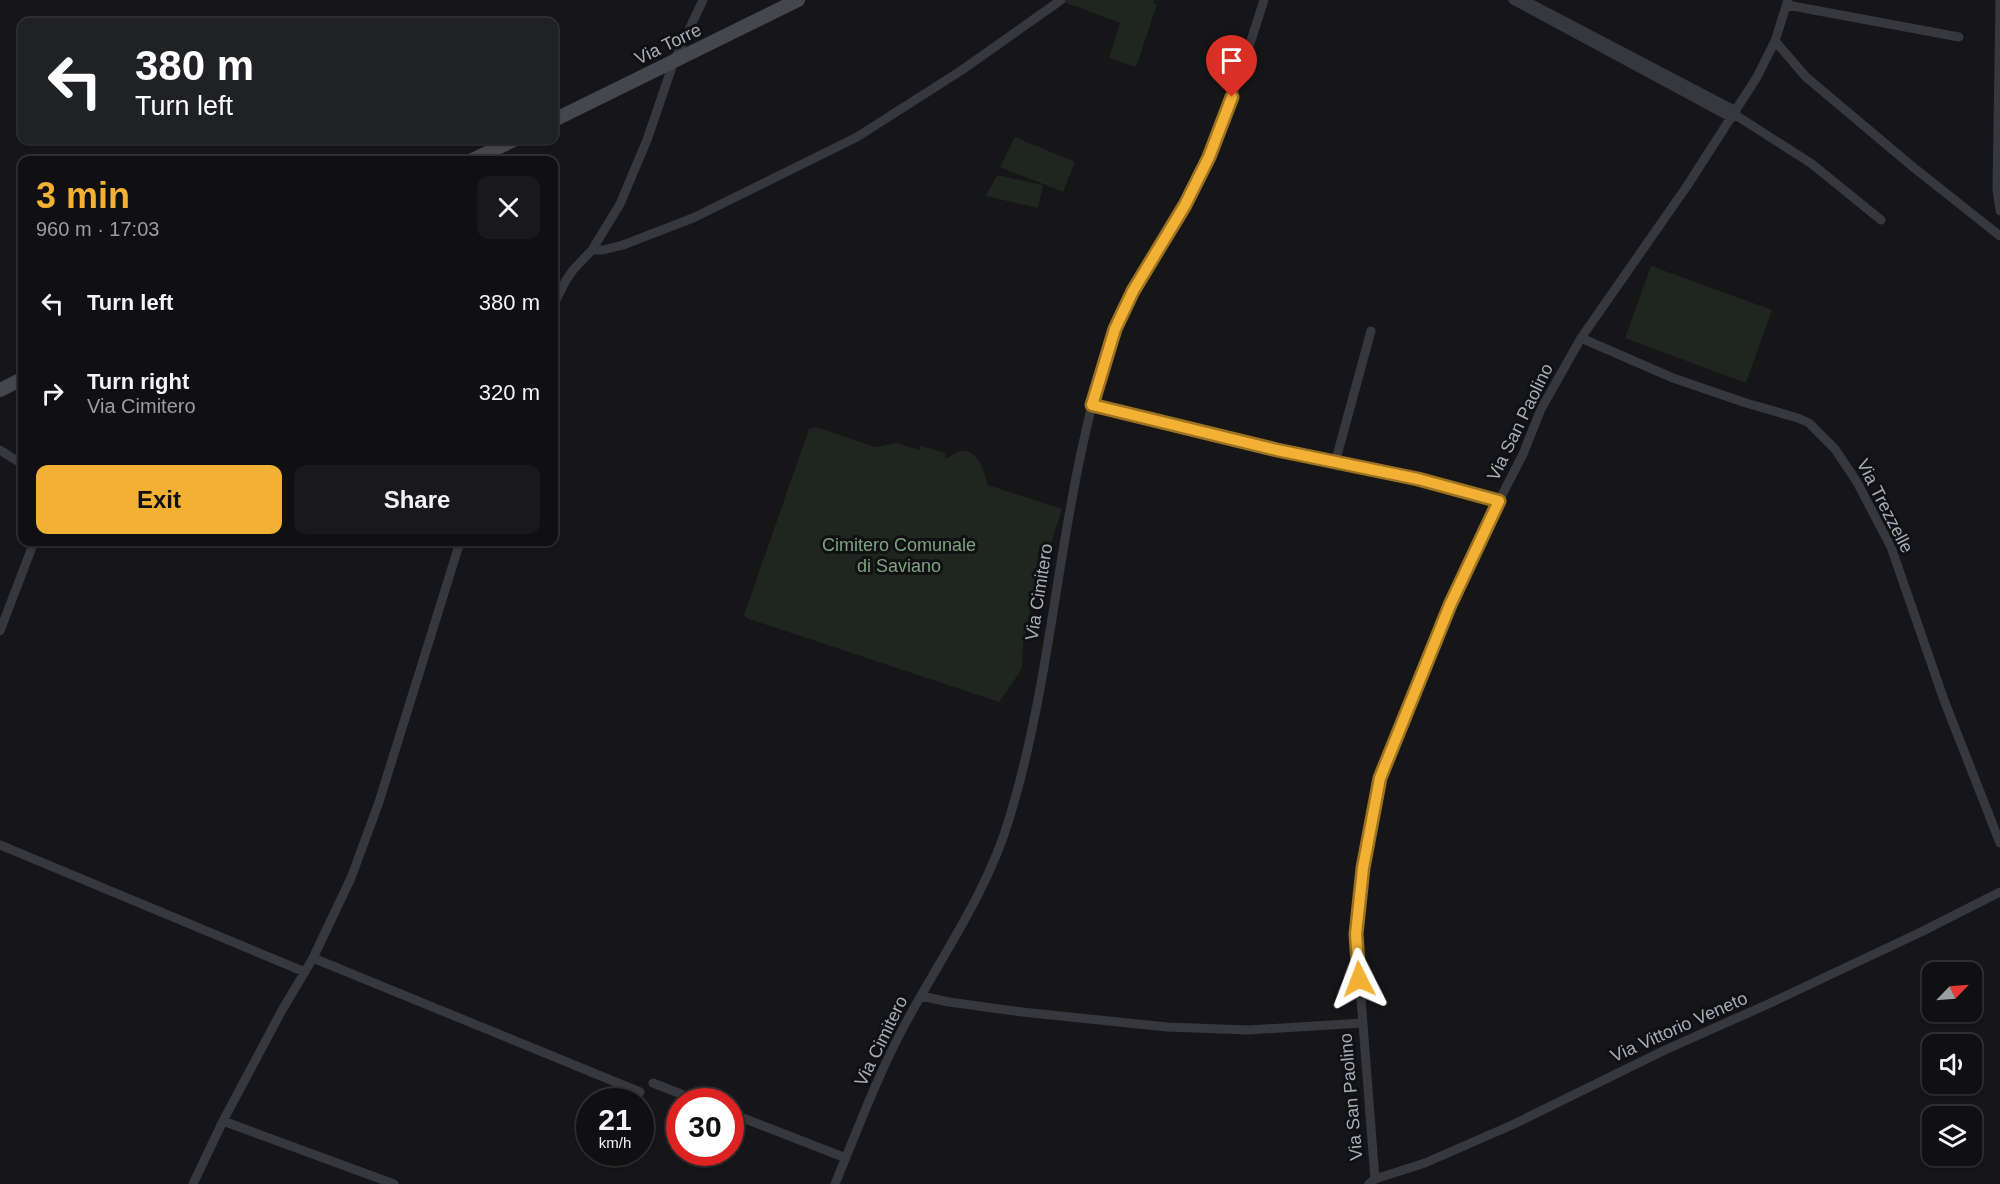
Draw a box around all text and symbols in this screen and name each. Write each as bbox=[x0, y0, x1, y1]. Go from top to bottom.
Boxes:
street label: Via Torre bbox=[632, 19, 704, 69]
pin bbox=[1206, 35, 1257, 97]
icon: left bbox=[36, 42, 114, 120]
text: 380 m bbox=[135, 42, 254, 89]
icon: arrive bbox=[1215, 44, 1248, 77]
text: Turn left bbox=[135, 91, 233, 121]
text: 3 min bbox=[36, 175, 130, 216]
button: close bbox=[477, 176, 540, 239]
text: 960 m · 17:03 bbox=[36, 218, 159, 240]
icon: left bbox=[36, 287, 69, 320]
text: Turn left bbox=[87, 290, 173, 315]
text: 380 m bbox=[479, 290, 540, 315]
street label: Via San Paolino bbox=[1483, 360, 1557, 484]
text: Turn right bbox=[87, 369, 189, 394]
icon: right bbox=[36, 377, 69, 410]
text: 320 m bbox=[479, 380, 540, 405]
text: Via Cimitero bbox=[87, 395, 196, 417]
street label: Via Trezzelle bbox=[1853, 456, 1917, 556]
button: Exit bbox=[36, 465, 282, 534]
button: Share bbox=[294, 465, 540, 534]
park label: Cimitero Comunale di Saviano bbox=[822, 535, 976, 576]
street label: Via Cimitero bbox=[1021, 542, 1057, 642]
position arrow bbox=[1327, 947, 1391, 1011]
north arrow bbox=[1922, 962, 1982, 1022]
map controls bbox=[1922, 962, 1982, 1166]
street label: Via Vittorio Veneto bbox=[1608, 988, 1750, 1066]
street label: Via Cimitero bbox=[851, 993, 911, 1089]
street label: Via San Paolino bbox=[1335, 1032, 1367, 1162]
button: sound bbox=[1922, 1034, 1982, 1094]
speed limit sign: 30 bbox=[666, 1088, 744, 1166]
text: 21 bbox=[598, 1103, 632, 1136]
button: layers bbox=[1922, 1106, 1982, 1166]
text: km/h bbox=[599, 1134, 631, 1151]

